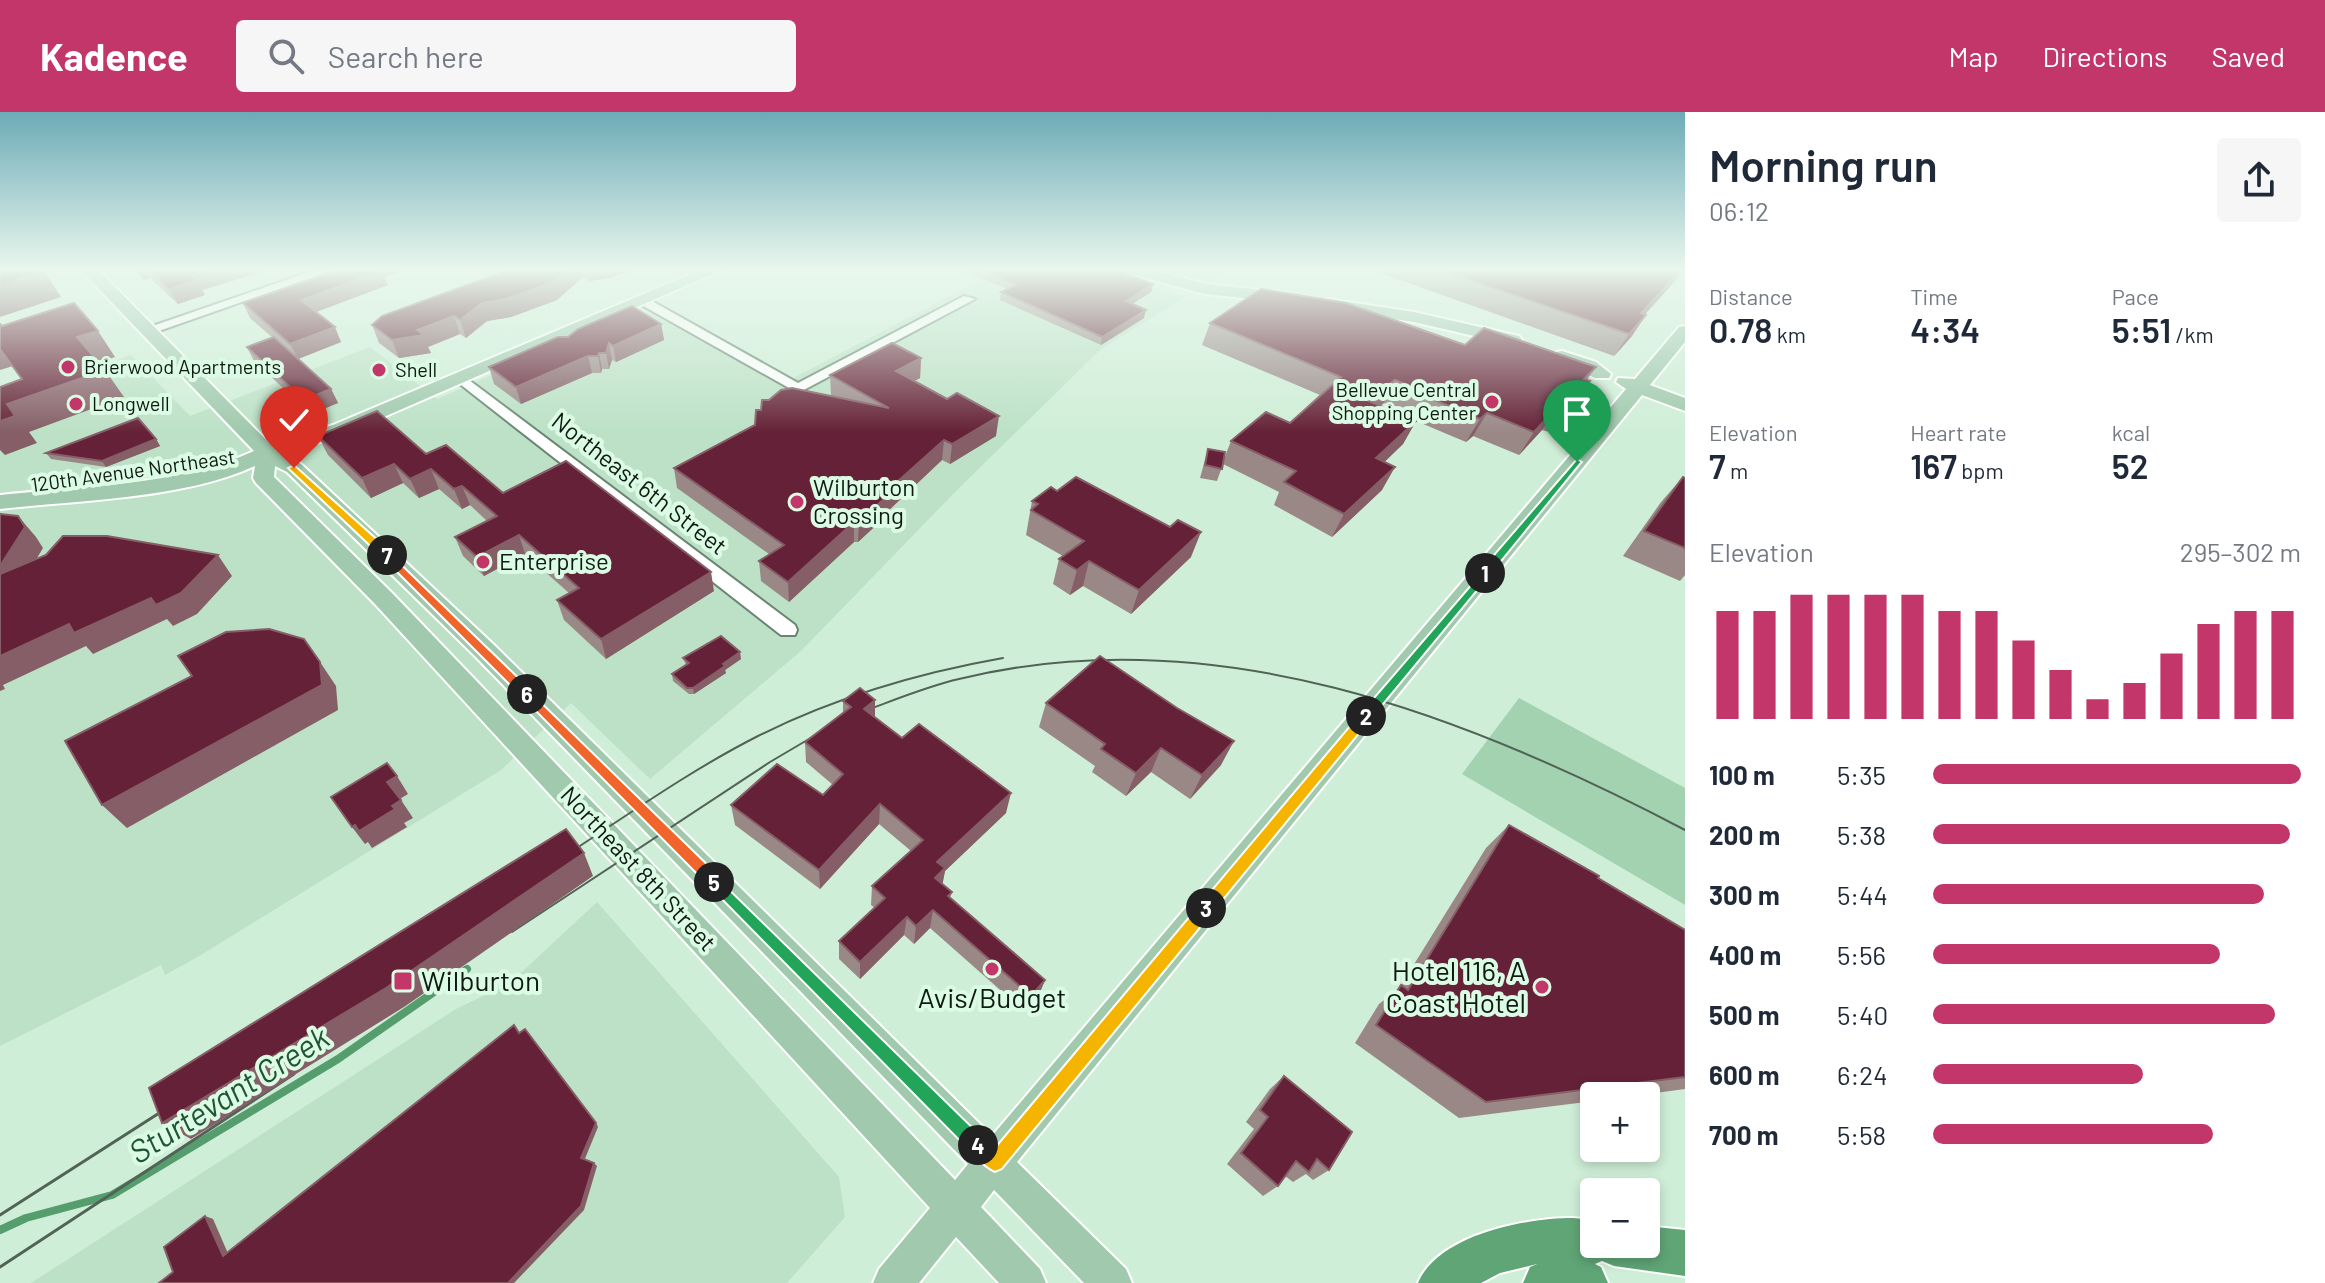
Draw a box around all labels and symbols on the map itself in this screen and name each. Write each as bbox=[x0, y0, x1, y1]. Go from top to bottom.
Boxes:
place label: Brierwood Apartments bbox=[84, 354, 281, 378]
place label: Shell bbox=[395, 357, 437, 381]
marker: Brierwood Apartments bbox=[59, 358, 77, 376]
marker: Shell bbox=[370, 361, 388, 379]
place label: Bellevue Central Shopping Center bbox=[1332, 377, 1476, 424]
pin bbox=[1543, 380, 1611, 462]
pin bbox=[260, 386, 328, 468]
place label: Longwell bbox=[92, 391, 170, 415]
marker: Bellevue Central Shopping Center bbox=[1483, 393, 1501, 411]
marker: Longwell bbox=[67, 395, 85, 413]
street label: Northeast 6th Street bbox=[547, 405, 733, 560]
street label: 120th Avenue Northeast bbox=[29, 444, 237, 496]
place label: Wilburton Crossing bbox=[813, 472, 915, 529]
marker: Wilburton Crossing bbox=[788, 493, 806, 511]
pin: 7 bbox=[367, 535, 407, 575]
place label: Enterprise bbox=[499, 546, 609, 575]
marker: Enterprise bbox=[474, 553, 492, 571]
pin: 1 bbox=[1465, 553, 1505, 593]
pin: 6 bbox=[507, 674, 547, 714]
pin: 2 bbox=[1346, 696, 1386, 736]
street label: Northeast 8th Street bbox=[555, 780, 723, 956]
pin: 5 bbox=[694, 862, 734, 902]
pin: 3 bbox=[1186, 888, 1226, 928]
place label: Hotel 116, A Coast Hotel bbox=[1386, 953, 1526, 1019]
marker: Avis/Budget bbox=[983, 960, 1001, 978]
place label: Wilburton bbox=[421, 963, 540, 997]
marker: Wilburton bbox=[392, 970, 414, 992]
marker: Hotel 116, A Coast Hotel bbox=[1533, 978, 1551, 996]
place label: Avis/Budget bbox=[918, 980, 1066, 1014]
water label: Sturtevant Creek bbox=[121, 1016, 335, 1170]
pin: 4 bbox=[958, 1125, 998, 1165]

